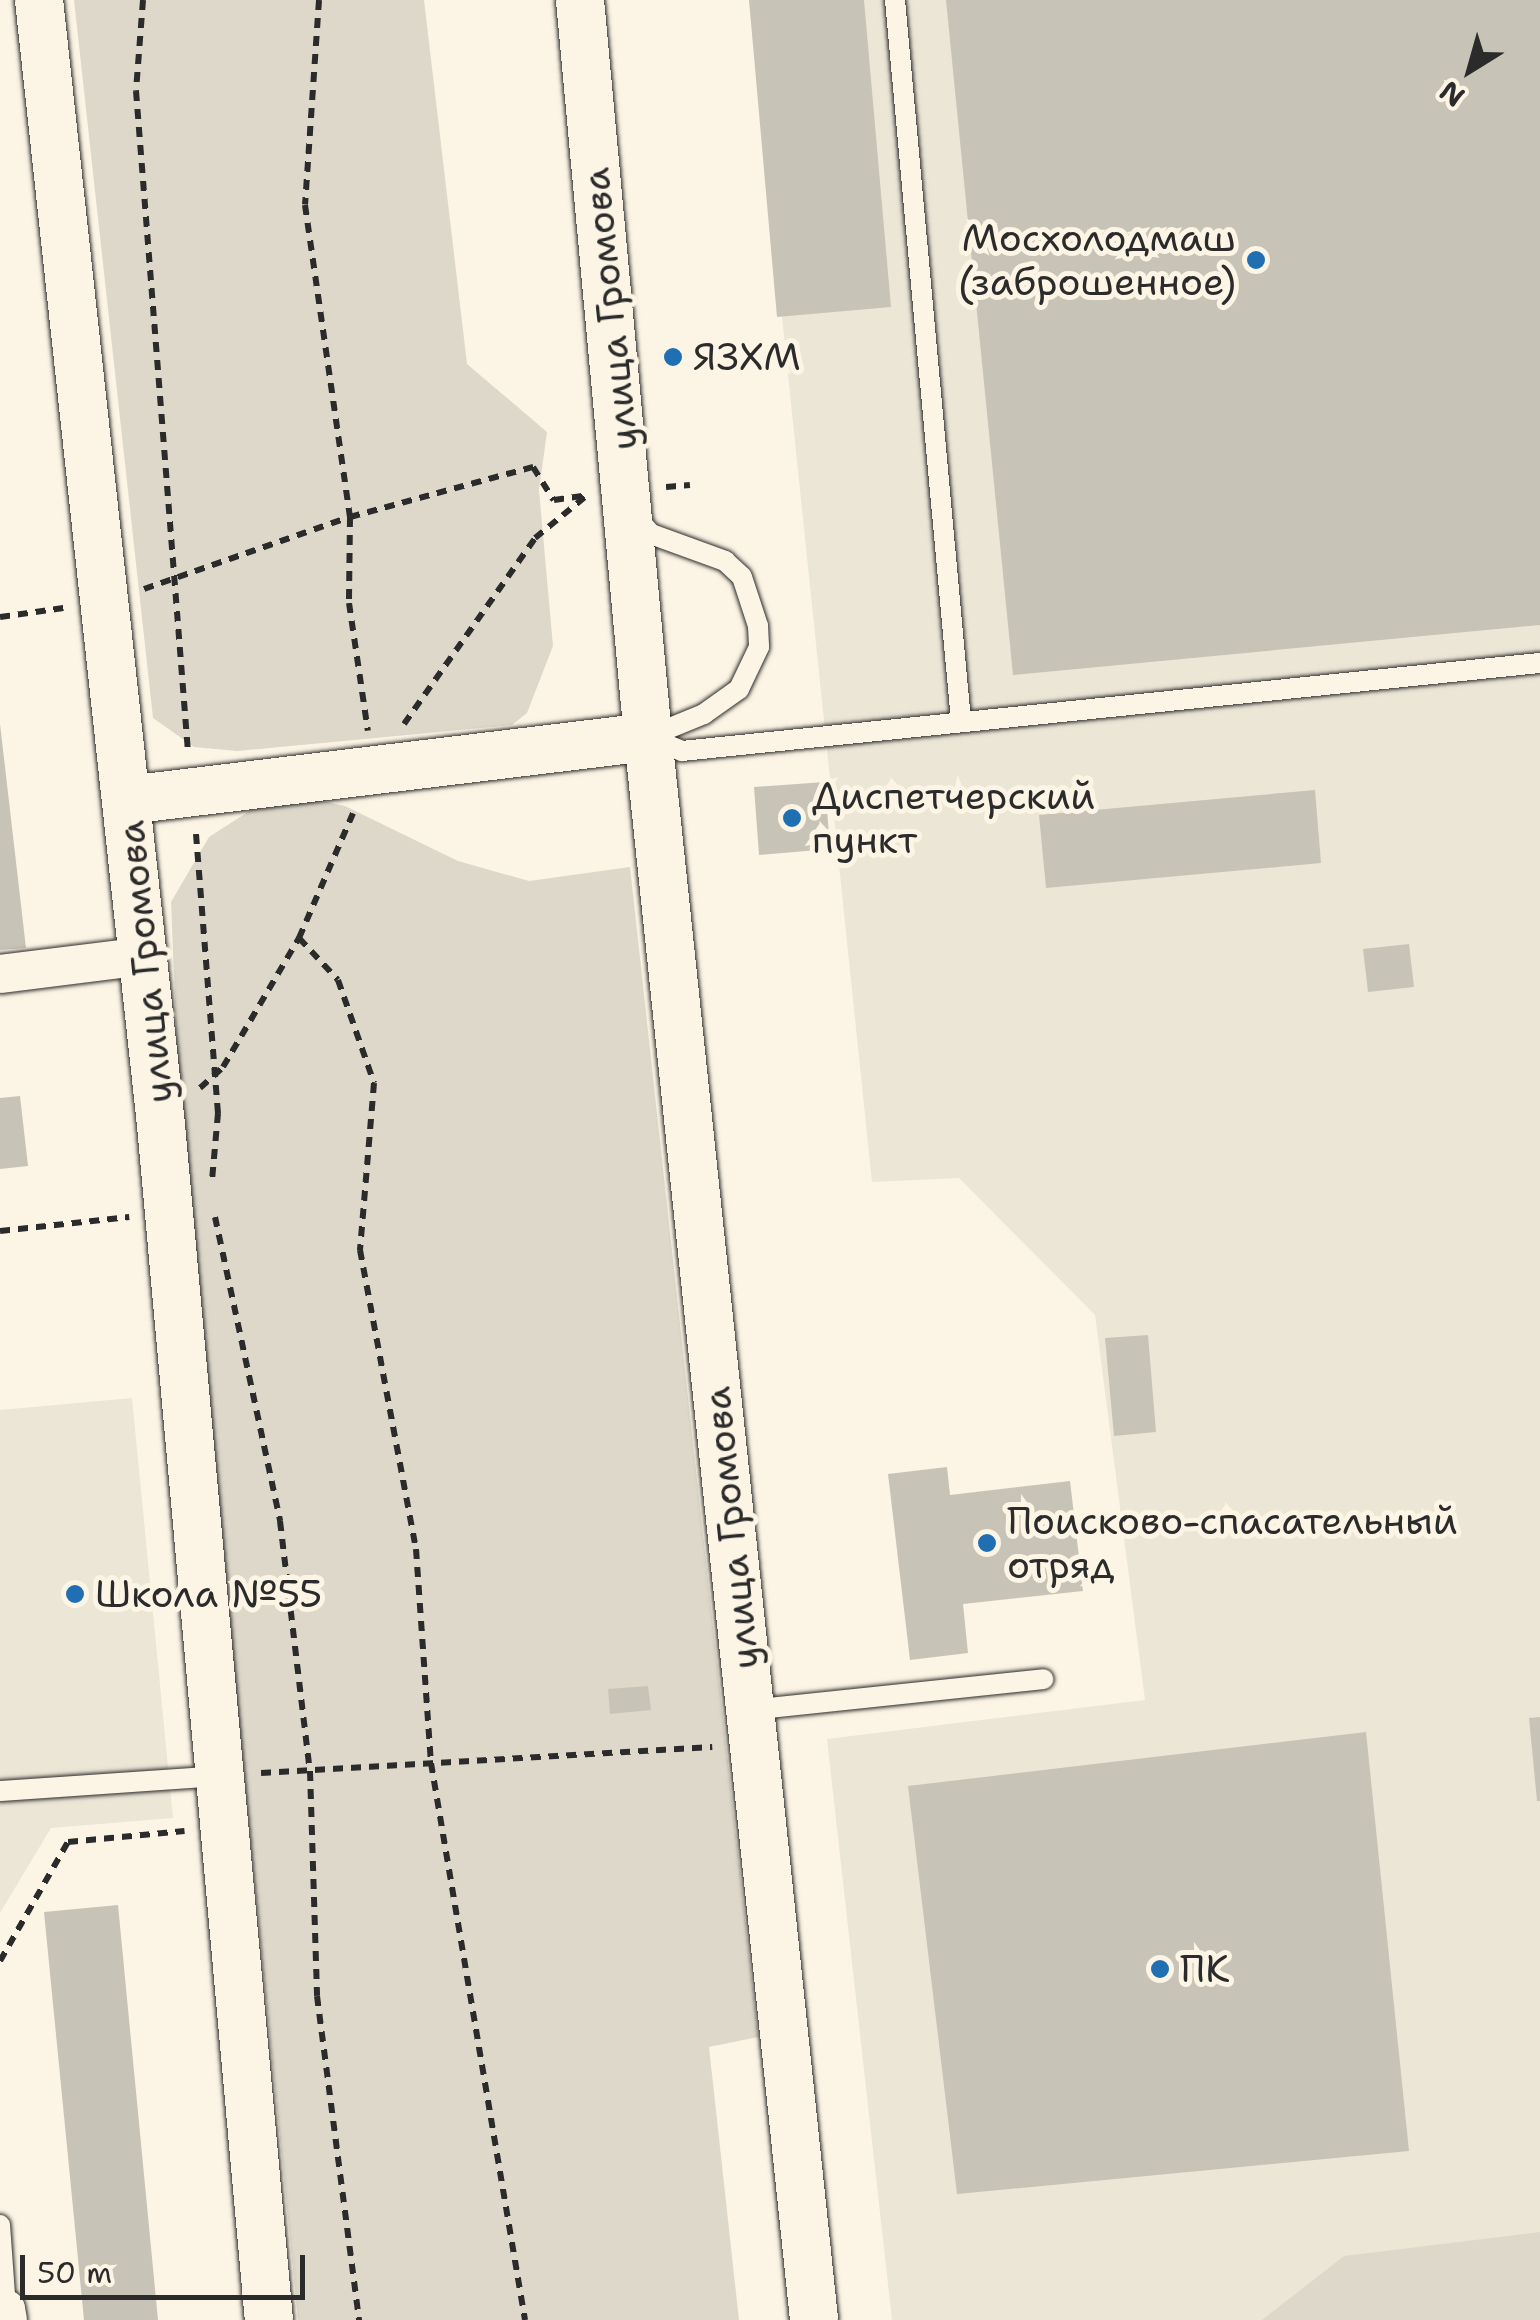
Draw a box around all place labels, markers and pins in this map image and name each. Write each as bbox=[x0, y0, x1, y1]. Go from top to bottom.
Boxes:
place label: Мосхолодмаш (заброшенное) bbox=[958, 215, 1236, 304]
marker: Мосхолодмаш (заброшенное) bbox=[1245, 249, 1267, 271]
place label: ЯЗХМ bbox=[693, 334, 801, 380]
marker: ЯЗХМ bbox=[662, 346, 684, 368]
place label: Диспетчерский пункт bbox=[812, 773, 1095, 862]
marker: Диспетчерский пункт bbox=[781, 807, 803, 829]
place label: Поисково-спасательный отряд bbox=[1007, 1498, 1458, 1588]
marker: Поисково-спасательный отряд bbox=[976, 1532, 998, 1554]
place label: Школа №55 bbox=[95, 1571, 322, 1617]
marker: Школа №55 bbox=[64, 1583, 86, 1605]
place label: ПК bbox=[1180, 1946, 1230, 1992]
marker: ПК bbox=[1149, 1958, 1171, 1980]

